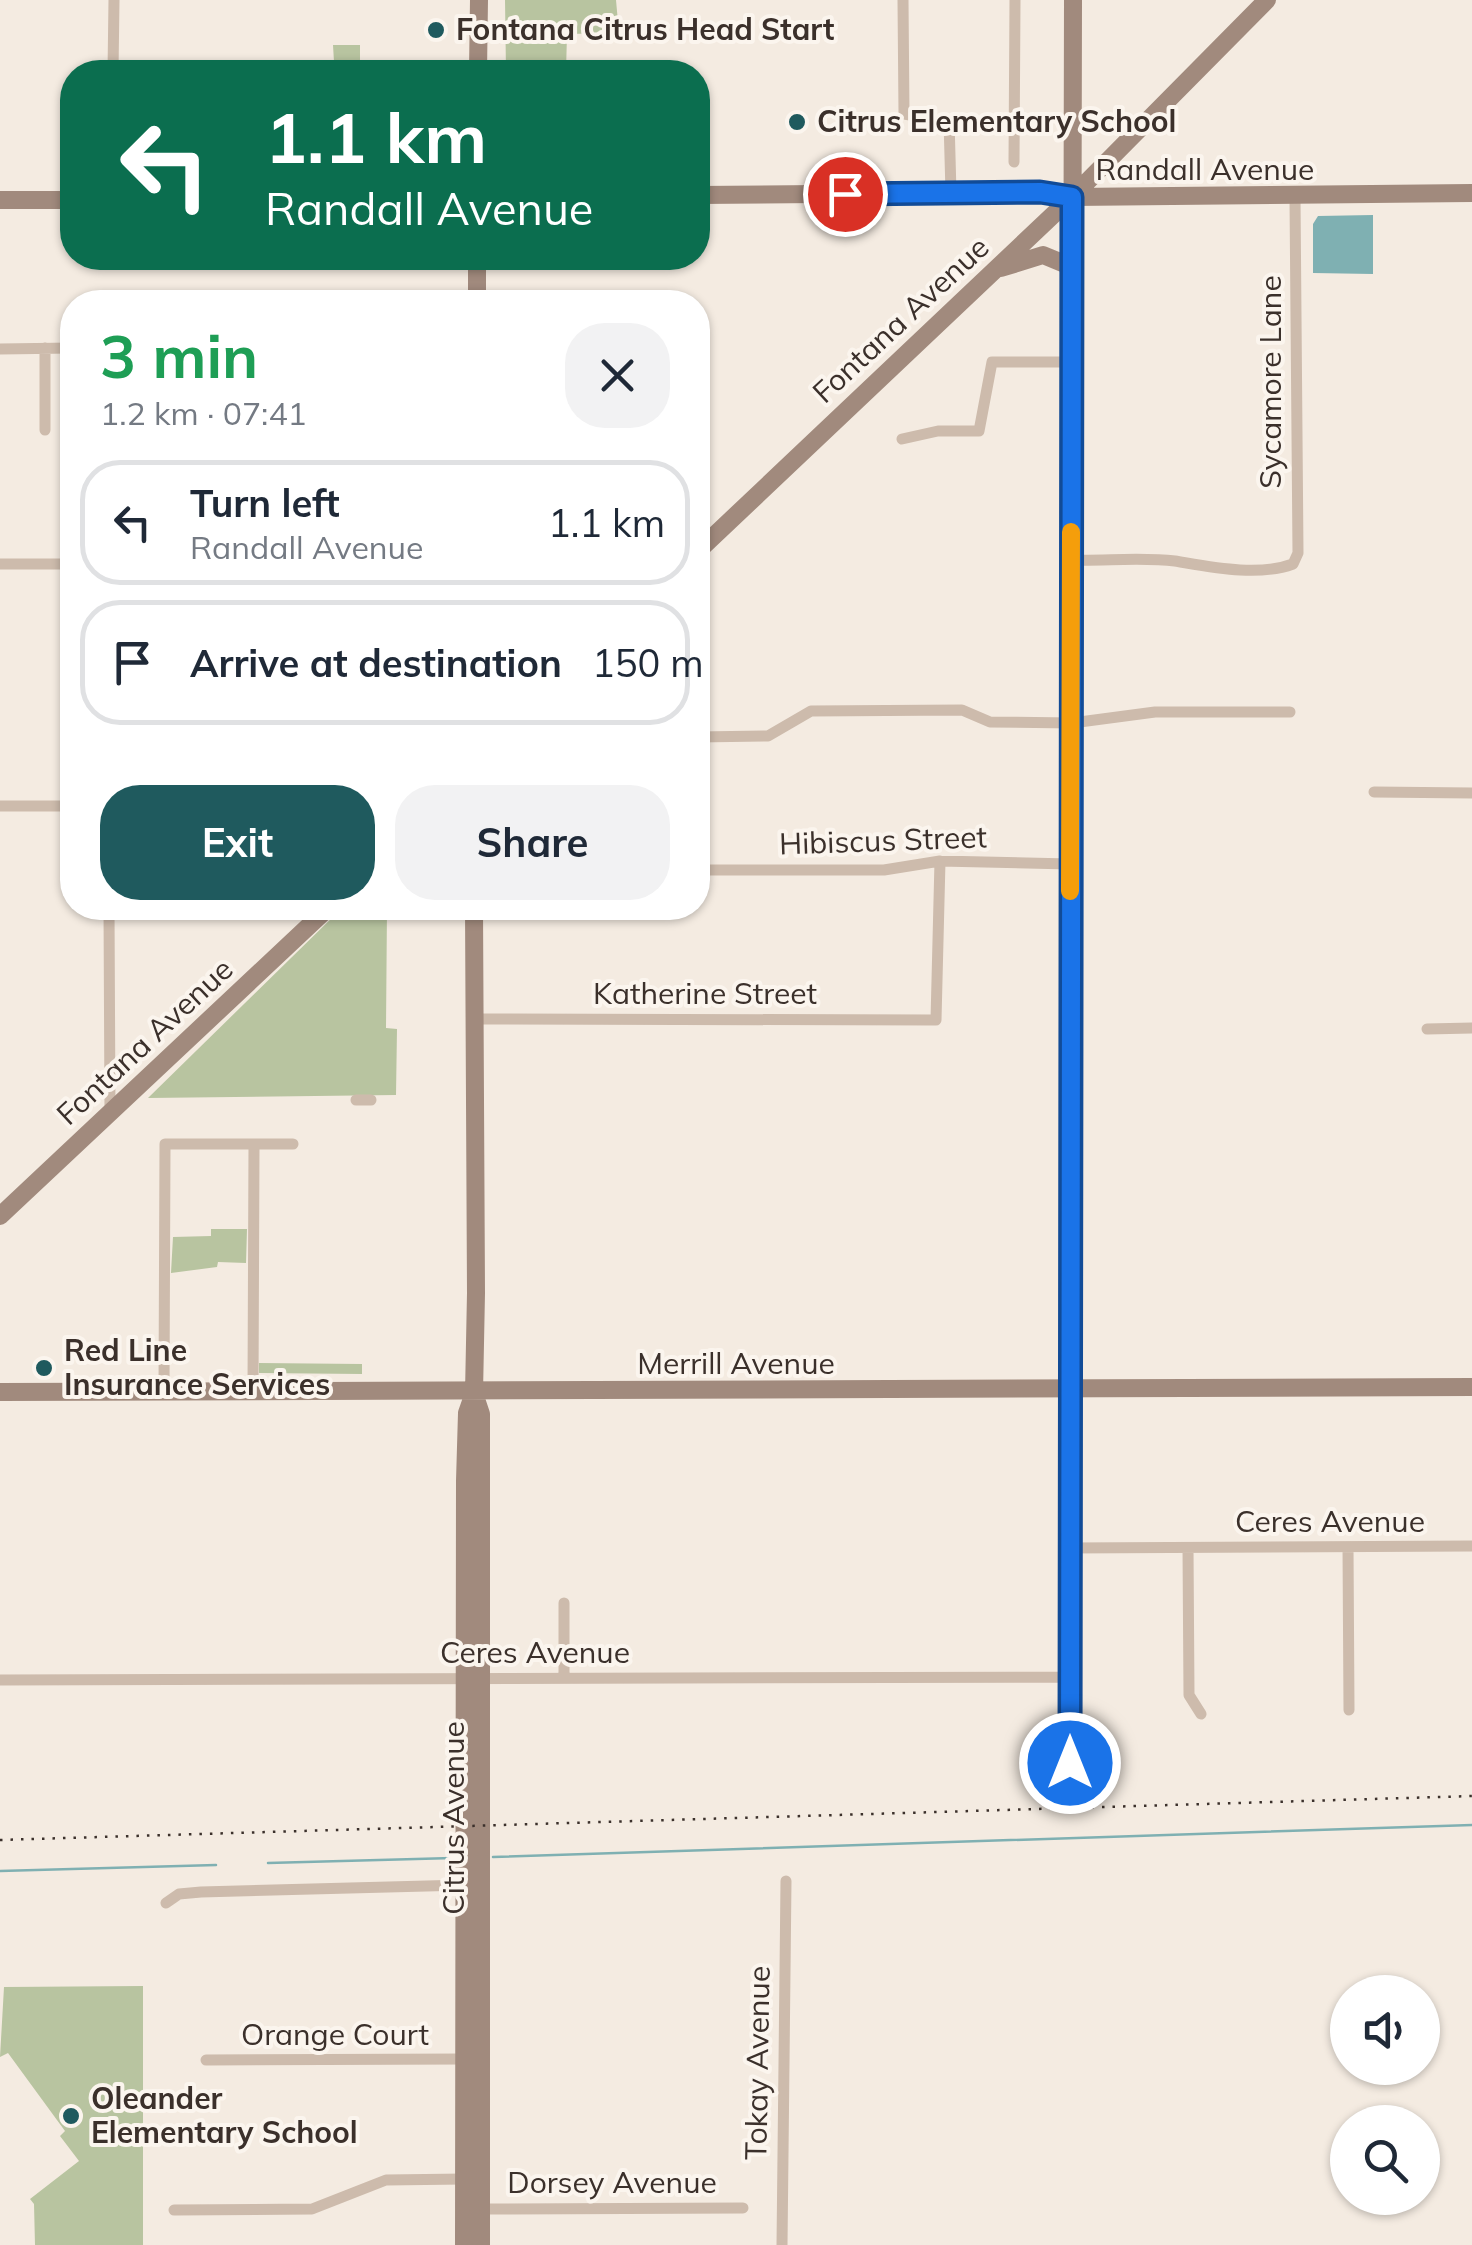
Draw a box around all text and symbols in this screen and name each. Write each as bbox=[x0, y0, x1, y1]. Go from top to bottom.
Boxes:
place label: Fontana Citrus Head Start bbox=[456, 10, 834, 48]
marker: Fontana Citrus Head Start bbox=[425, 19, 447, 41]
text: 1.1 km bbox=[265, 93, 487, 181]
icon: left bbox=[100, 100, 230, 230]
place label: Citrus Elementary School bbox=[817, 102, 1176, 140]
marker: Citrus Elementary School bbox=[786, 111, 808, 133]
street label: Randall Avenue bbox=[1096, 150, 1314, 188]
pin bbox=[803, 152, 888, 237]
icon: arrive bbox=[818, 167, 873, 222]
text: Randall Avenue bbox=[265, 180, 593, 236]
street label: Fontana Avenue bbox=[804, 228, 996, 411]
street label: Sycamore Lane bbox=[1251, 275, 1289, 489]
text: 3 min bbox=[100, 318, 258, 393]
button: close bbox=[565, 323, 670, 428]
text: 1.2 km · 07:41 bbox=[100, 393, 307, 433]
text: Turn left bbox=[190, 479, 340, 527]
icon: left bbox=[105, 495, 160, 550]
text: 1.1 km bbox=[548, 499, 665, 547]
text: Randall Avenue bbox=[190, 527, 424, 567]
icon: arrive bbox=[105, 635, 160, 690]
text: Arrive at destination bbox=[190, 639, 562, 687]
text: 150 m bbox=[592, 639, 704, 687]
button: Exit bbox=[100, 785, 375, 900]
button: Share bbox=[395, 785, 670, 900]
street label: Hibiscus Street bbox=[778, 817, 988, 863]
street label: Fontana Avenue bbox=[48, 950, 240, 1133]
street label: Katherine Street bbox=[593, 974, 817, 1012]
place label: Red Line Insurance Services bbox=[64, 1331, 330, 1403]
street label: Merrill Avenue bbox=[637, 1344, 835, 1382]
marker: Red Line Insurance Services bbox=[33, 1357, 55, 1379]
street label: Ceres Avenue bbox=[1235, 1502, 1425, 1540]
street label: Ceres Avenue bbox=[440, 1633, 630, 1671]
position arrow bbox=[1018, 1711, 1122, 1815]
street label: Citrus Avenue bbox=[434, 1721, 472, 1915]
street label: Tokay Avenue bbox=[736, 1965, 778, 2160]
map controls bbox=[1330, 1975, 1440, 2215]
button: sound bbox=[1330, 1975, 1440, 2085]
street label: Orange Court bbox=[241, 2015, 429, 2053]
place label: Oleander Elementary School bbox=[91, 2079, 358, 2151]
marker: Oleander Elementary School bbox=[60, 2105, 82, 2127]
button: search bbox=[1330, 2105, 1440, 2215]
street label: Dorsey Avenue bbox=[507, 2163, 717, 2201]

